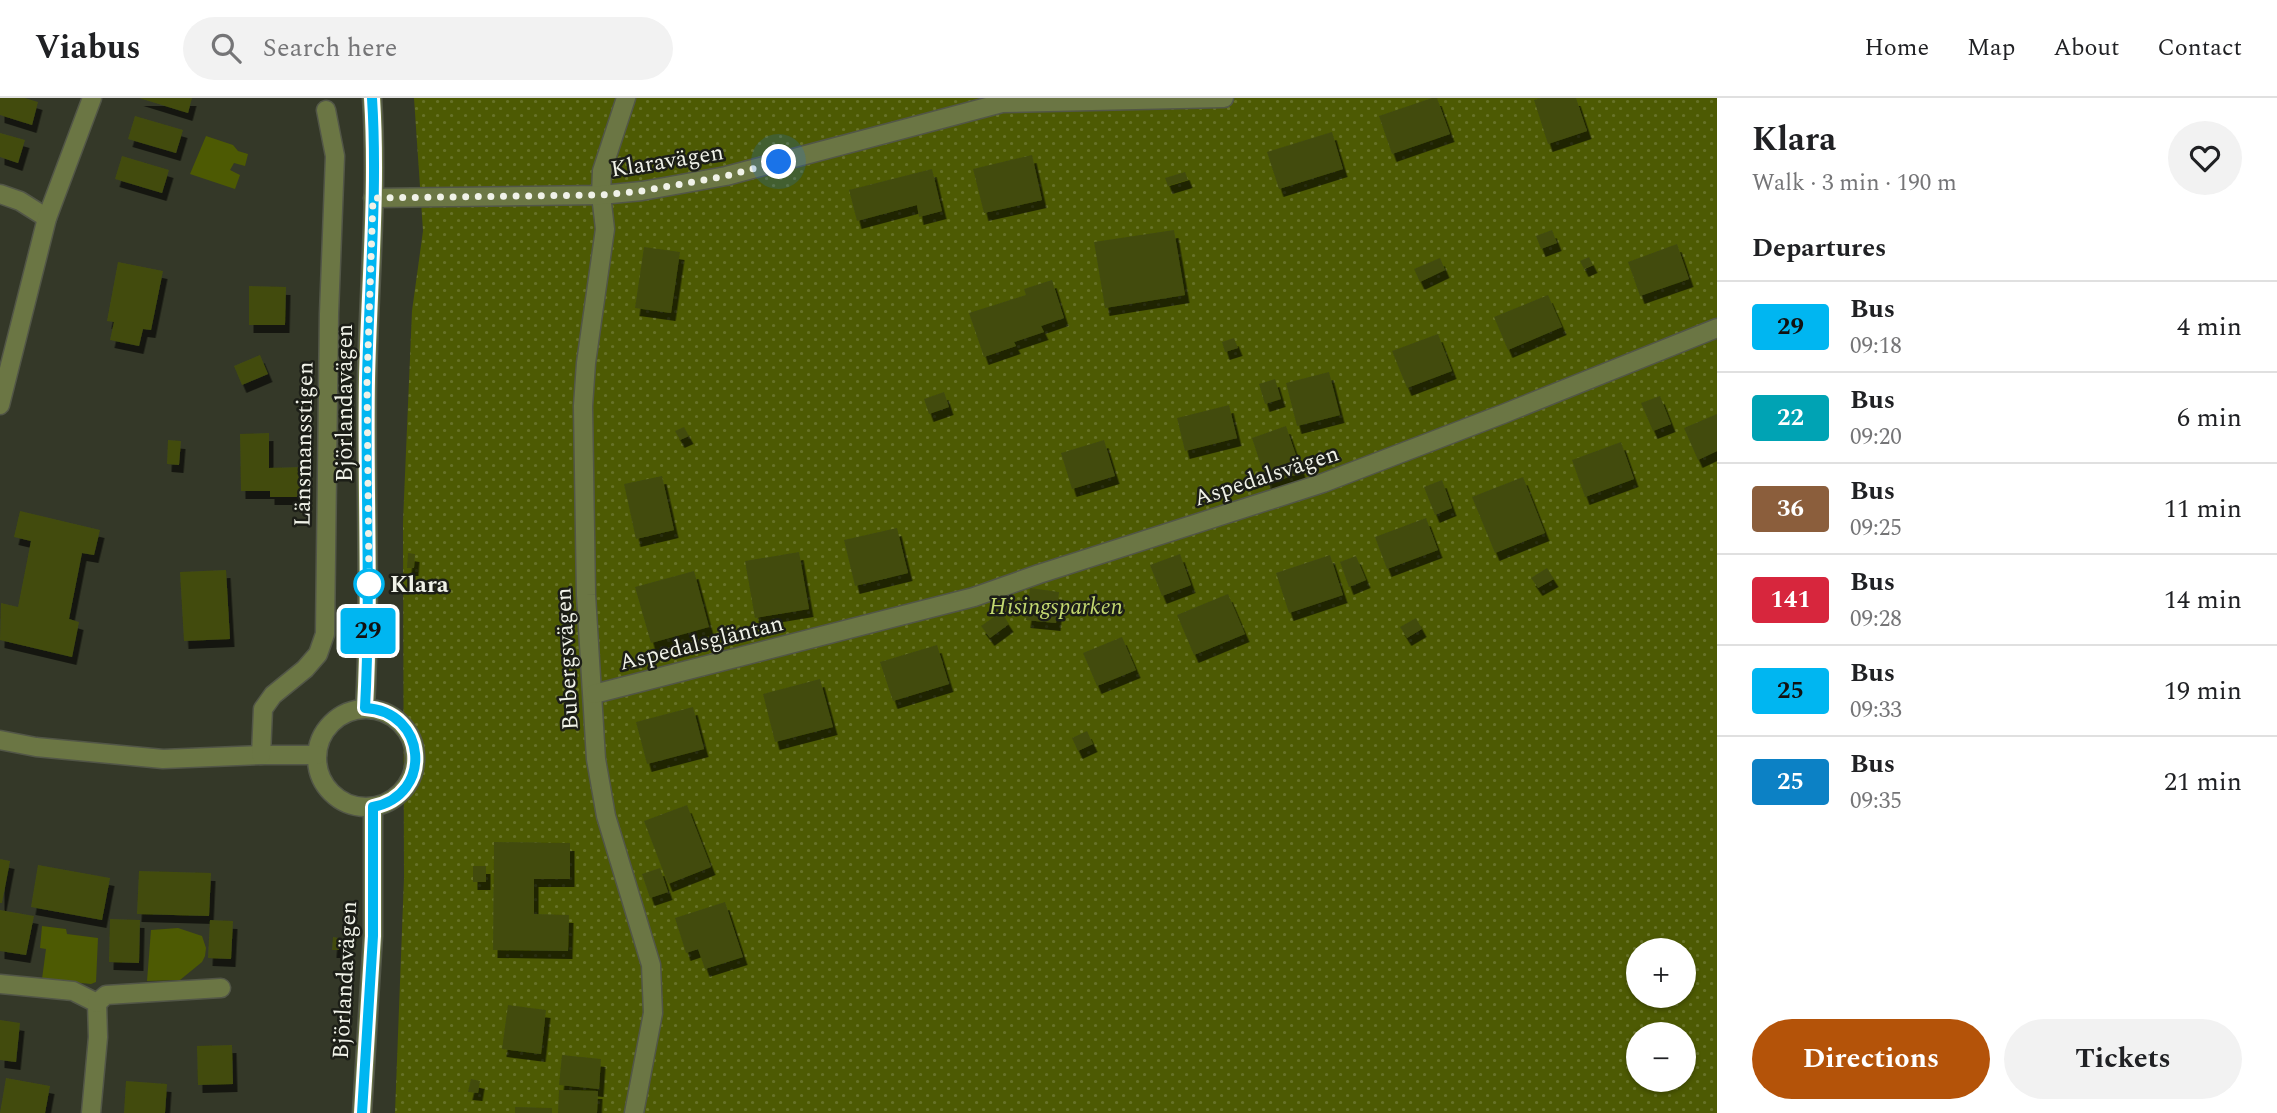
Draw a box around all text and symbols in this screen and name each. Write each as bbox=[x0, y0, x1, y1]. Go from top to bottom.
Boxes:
search box bbox=[183, 17, 673, 80]
text: Viabus bbox=[35, 23, 141, 73]
text: Search here bbox=[263, 28, 397, 68]
icon: search bbox=[207, 29, 245, 67]
text: Home bbox=[1864, 30, 1929, 66]
text: Map bbox=[1967, 30, 2015, 66]
text: About bbox=[2053, 30, 2119, 66]
text: Contact bbox=[2157, 30, 2242, 66]
text: Klara bbox=[1752, 115, 1836, 165]
button: heart bbox=[2168, 121, 2242, 195]
street label: Klaravägen bbox=[608, 135, 726, 188]
your location bbox=[761, 144, 796, 179]
text: Walk · 3 min · 190 m bbox=[1752, 166, 1957, 201]
text: Departures bbox=[1752, 228, 1886, 268]
text: Bus bbox=[1850, 289, 1895, 329]
text: 4 min bbox=[2177, 307, 2242, 347]
text: 29 bbox=[1777, 309, 1804, 345]
street label: Björlandavägen bbox=[328, 324, 363, 482]
text: 09:18 bbox=[1850, 329, 1902, 364]
street label: Länsmansstigen bbox=[286, 361, 323, 527]
text: Bus bbox=[1850, 380, 1895, 420]
text: 6 min bbox=[2177, 398, 2242, 438]
text: 22 bbox=[1777, 400, 1804, 436]
text: 09:20 bbox=[1850, 420, 1902, 455]
street label: Aspedalsvägen bbox=[1189, 436, 1344, 516]
text: Bus bbox=[1850, 471, 1895, 511]
text: 11 min bbox=[2164, 489, 2242, 529]
text: 36 bbox=[1777, 491, 1804, 527]
text: 09:25 bbox=[1850, 511, 1902, 546]
text: Bus bbox=[1850, 562, 1895, 602]
place label: Klara bbox=[390, 568, 449, 603]
marker: Klara bbox=[354, 569, 384, 599]
text: 14 min bbox=[2164, 580, 2242, 620]
text: 141 bbox=[1770, 582, 1811, 618]
street label: Bubergsvägen bbox=[546, 587, 589, 731]
park label: Hisingsparken bbox=[989, 590, 1123, 625]
text: 09:28 bbox=[1850, 602, 1902, 637]
street label: Aspedalsgläntan bbox=[616, 606, 787, 681]
line badge: 29 bbox=[336, 608, 400, 654]
text: 29 bbox=[355, 613, 381, 649]
text: Bus bbox=[1850, 653, 1895, 693]
text: 19 min bbox=[2164, 671, 2242, 711]
text: 25 bbox=[1777, 673, 1804, 709]
text: 09:33 bbox=[1850, 693, 1902, 728]
text: Bus bbox=[1850, 744, 1895, 784]
text: 21 min bbox=[2164, 762, 2242, 802]
text: 25 bbox=[1777, 764, 1804, 800]
text: 09:35 bbox=[1850, 784, 1902, 819]
street label: Björlandavägen bbox=[324, 900, 367, 1060]
map controls bbox=[1626, 938, 1696, 1092]
button: + bbox=[1626, 938, 1696, 1008]
button: Directions bbox=[1752, 1019, 1990, 1099]
button: Tickets bbox=[2004, 1019, 2242, 1099]
button: − bbox=[1626, 1022, 1696, 1092]

